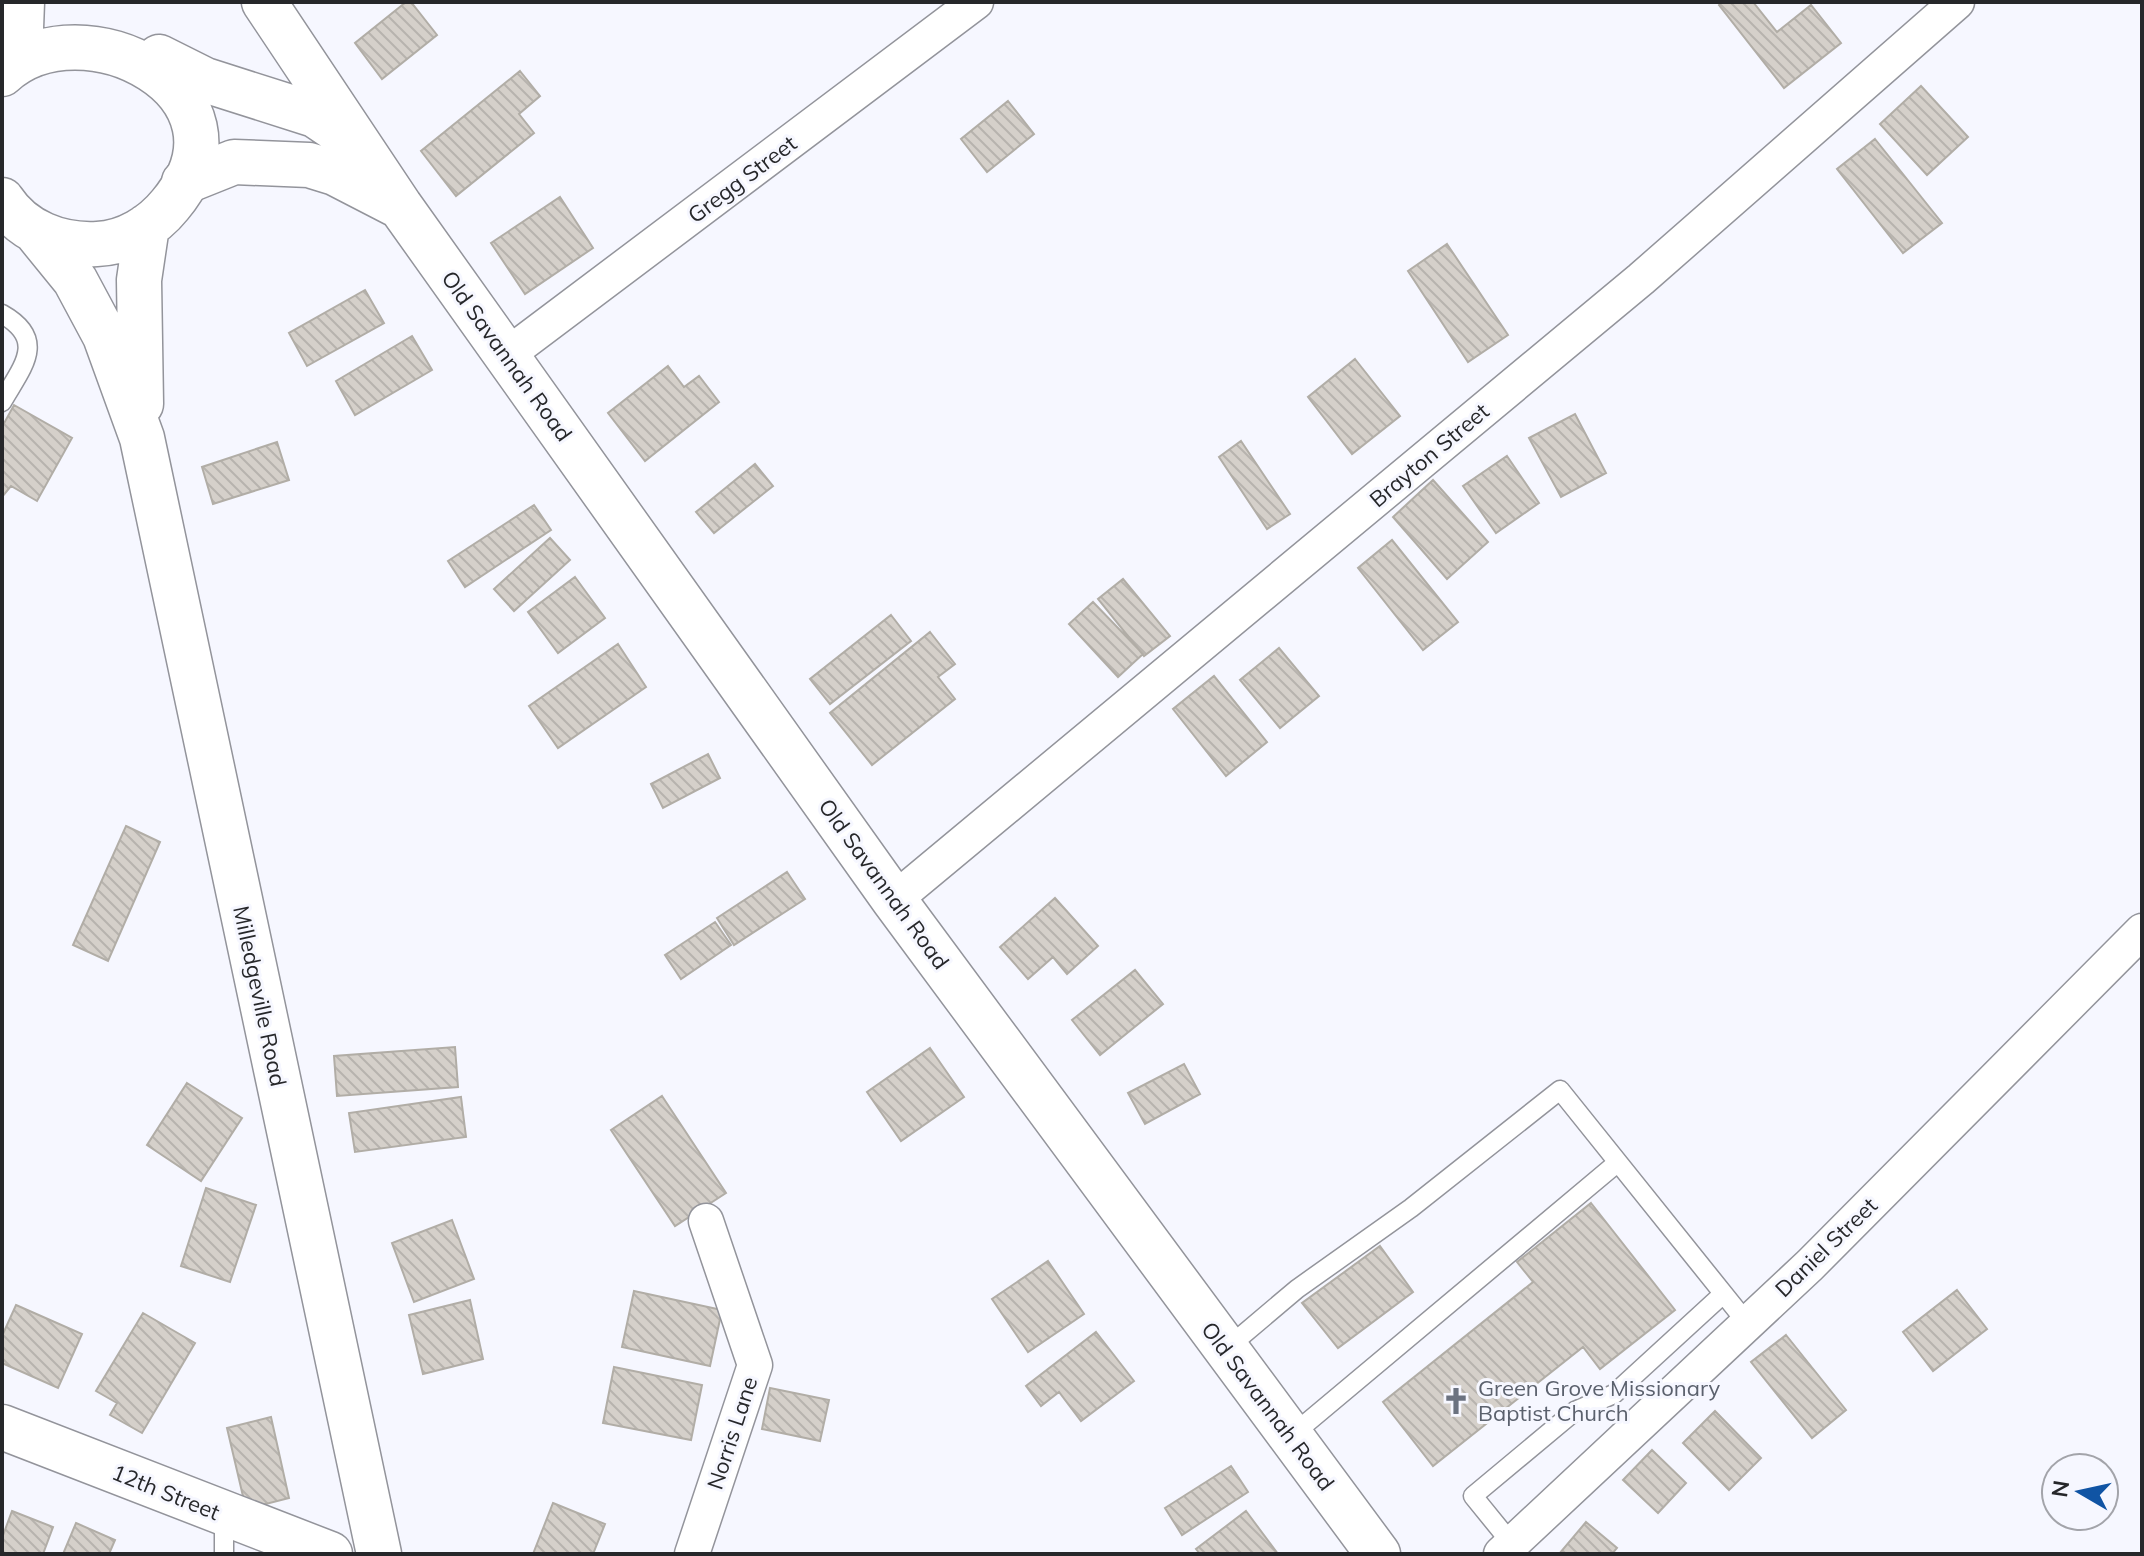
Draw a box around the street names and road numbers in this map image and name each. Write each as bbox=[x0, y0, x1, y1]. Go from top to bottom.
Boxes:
street label: Gregg Street bbox=[682, 129, 802, 229]
street label: Old Savannah Road bbox=[436, 265, 578, 447]
street label: Brayton Street bbox=[1364, 397, 1495, 513]
street label: Old Savannah Road bbox=[813, 793, 955, 975]
street label: Milledgeville Road bbox=[227, 903, 293, 1089]
street label: Daniel Street bbox=[1769, 1191, 1883, 1303]
street label: Old Savannah Road bbox=[1195, 1316, 1341, 1496]
street label: Norris Lane bbox=[701, 1373, 763, 1493]
street label: 12th Street bbox=[108, 1458, 224, 1526]

